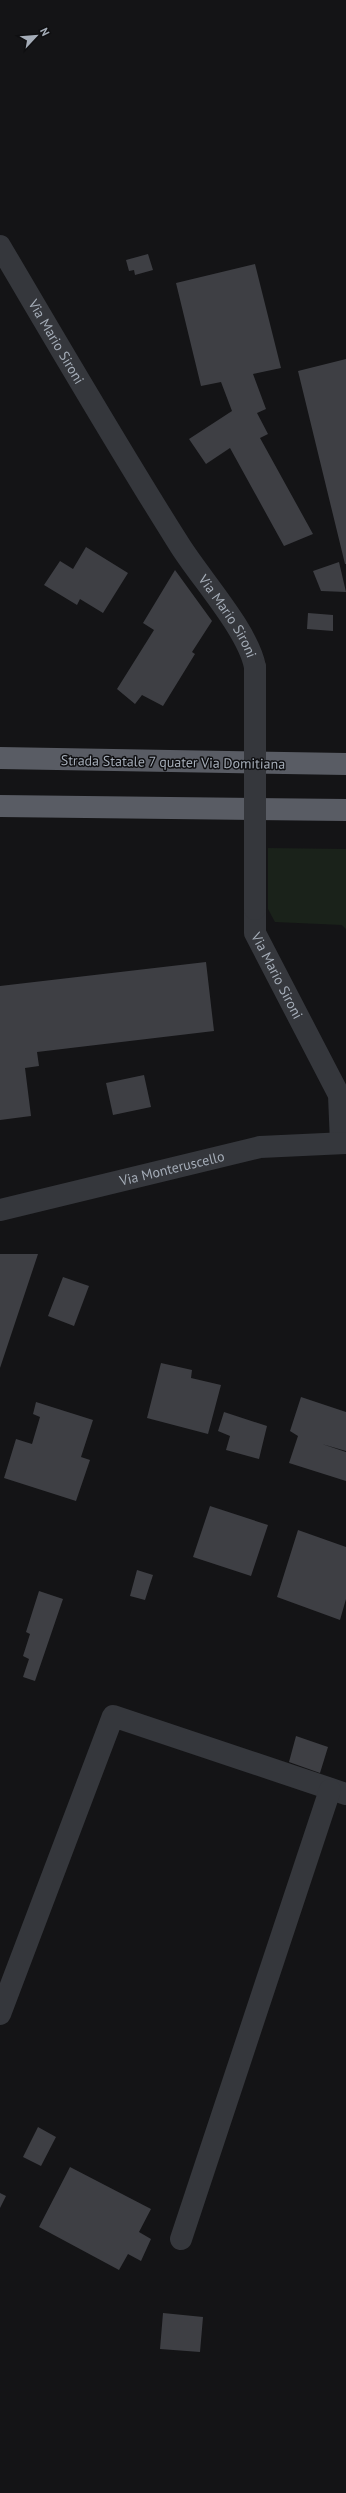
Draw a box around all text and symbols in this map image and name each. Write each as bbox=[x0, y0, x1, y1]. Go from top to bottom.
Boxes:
north arrow bbox=[16, 16, 56, 56]
text: N bbox=[37, 25, 53, 38]
street label: Via Mario Sironi bbox=[24, 295, 88, 387]
street label: Via Mario Sironi bbox=[194, 570, 261, 660]
street label: Strada Statale 7 quater Via Domitiana bbox=[61, 751, 285, 773]
street label: Via Mario Sironi bbox=[247, 928, 307, 1022]
street label: Via Monteruscello bbox=[117, 1147, 226, 1190]

